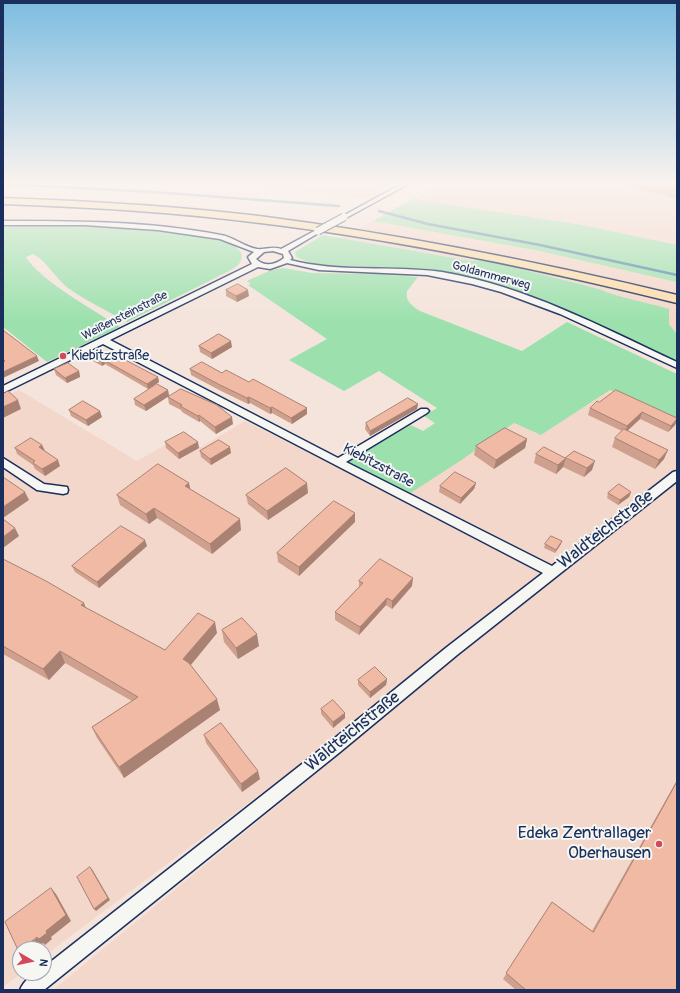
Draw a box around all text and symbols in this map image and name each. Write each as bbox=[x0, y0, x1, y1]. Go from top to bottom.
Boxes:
street label: Goldammerweg bbox=[450, 259, 532, 293]
street label: Weißensteinstraße bbox=[80, 288, 170, 344]
place label: Kiebitzstraße bbox=[71, 348, 149, 364]
marker: Kiebitzstraße bbox=[58, 351, 68, 361]
street label: Kiebitzstraße bbox=[340, 440, 416, 492]
street label: Waldteichstraße bbox=[554, 486, 658, 574]
street label: Waldteichstraße bbox=[302, 688, 404, 776]
place label: Edeka Zentrallager Oberhausen bbox=[518, 824, 651, 864]
marker: Edeka Zentrallager Oberhausen bbox=[654, 839, 664, 849]
north arrow bbox=[12, 941, 52, 981]
text: N bbox=[36, 958, 50, 967]

